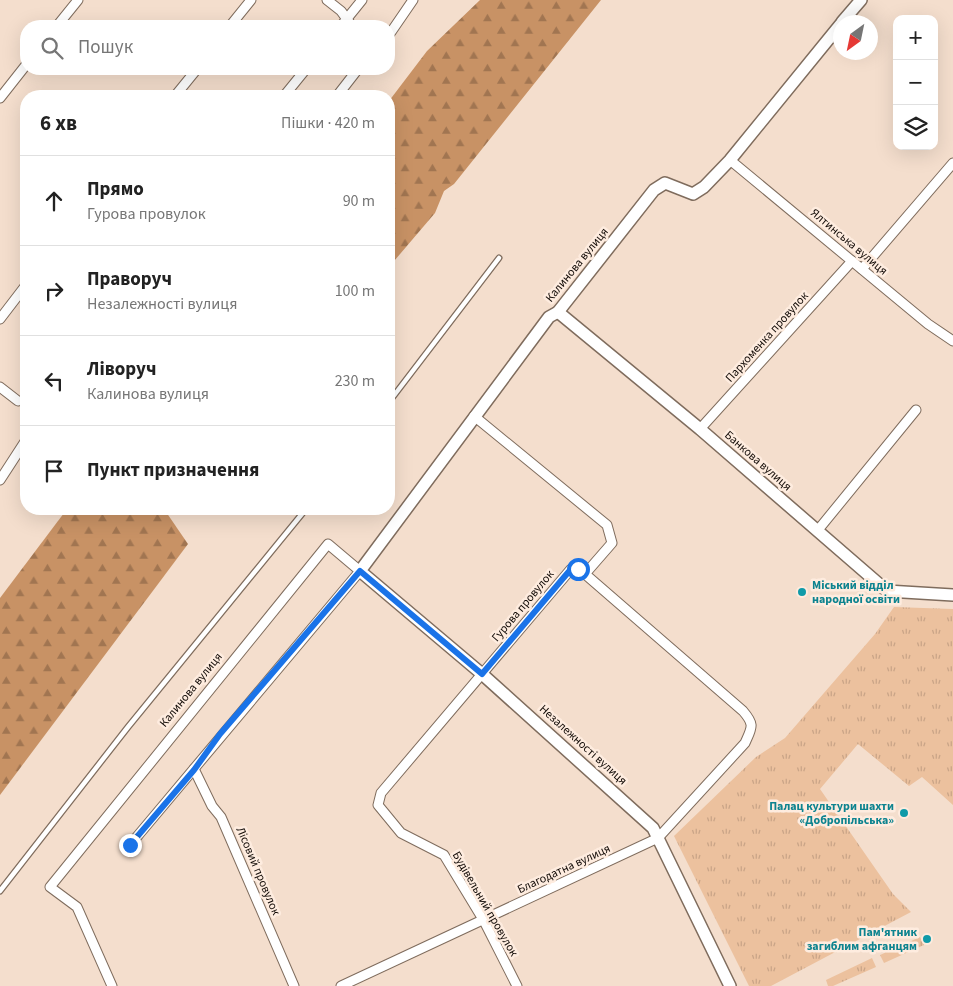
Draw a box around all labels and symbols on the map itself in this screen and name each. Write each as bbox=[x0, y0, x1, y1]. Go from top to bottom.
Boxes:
north arrow bbox=[833, 15, 878, 60]
street label: Ялтинська вулиця bbox=[807, 205, 891, 279]
street label: Калинова вулиця bbox=[542, 224, 612, 306]
street label: Пархоменка провулок bbox=[722, 288, 812, 386]
street label: Банкова вулиця bbox=[721, 427, 795, 495]
route start bbox=[567, 558, 590, 581]
street label: Гурова провулок bbox=[488, 566, 558, 646]
place label: Міський відділ народної освіти bbox=[812, 577, 900, 608]
marker: Міський відділ народної освіти bbox=[796, 586, 808, 598]
street label: Калинова вулиця bbox=[156, 649, 226, 731]
street label: Незалежності вулиця bbox=[535, 701, 631, 789]
place label: Палац культури шахти «Добропільська» bbox=[769, 798, 894, 829]
marker: Палац культури шахти «Добропільська» bbox=[898, 807, 910, 819]
street label: Лісовий провулок bbox=[232, 824, 284, 918]
route end bbox=[119, 834, 142, 857]
street label: Благодатна вулиця bbox=[515, 840, 613, 898]
street label: Будівельний провулок bbox=[448, 848, 522, 960]
place label: Пам'ятник загиблим афганцям bbox=[807, 924, 917, 955]
marker: Пам'ятник загиблим афганцям bbox=[921, 933, 933, 945]

